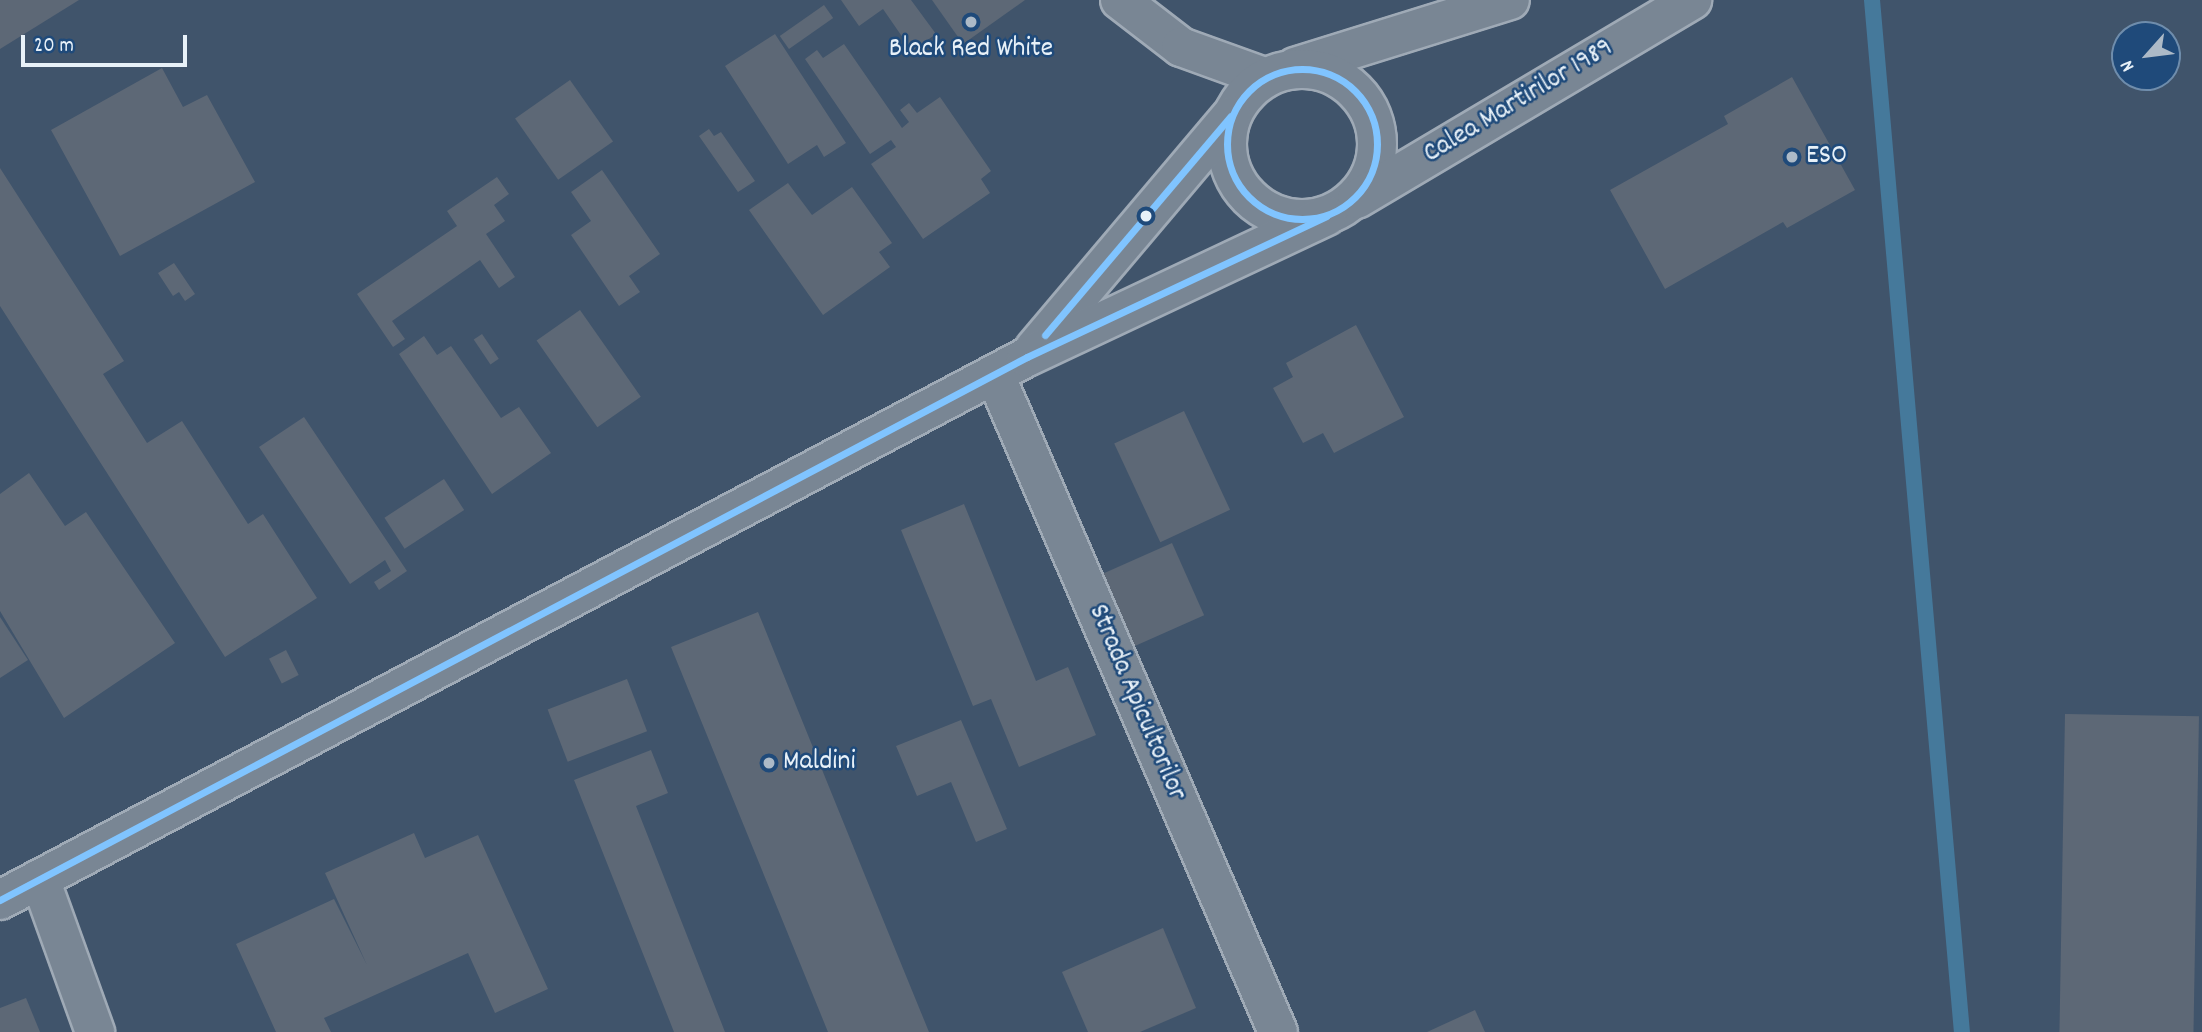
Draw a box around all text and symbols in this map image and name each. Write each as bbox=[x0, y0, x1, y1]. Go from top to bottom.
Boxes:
marker: Black Red White bbox=[963, 14, 979, 30]
scale bar bbox=[24, 21, 191, 65]
north arrow bbox=[2111, 21, 2181, 91]
text: 20 m bbox=[34, 32, 74, 62]
street label: Calea Martirilor 1989 bbox=[1418, 32, 1620, 172]
place label: Black Red White bbox=[889, 33, 1053, 67]
text: N bbox=[2115, 55, 2143, 76]
place label: ESO bbox=[1806, 140, 1847, 174]
marker: ESO bbox=[1784, 149, 1800, 165]
unlabelled marker bbox=[1139, 209, 1153, 223]
street label: Strada Apicultorilor bbox=[1080, 600, 1192, 806]
place label: Maldini bbox=[783, 746, 856, 780]
marker: Maldini bbox=[761, 755, 777, 771]

